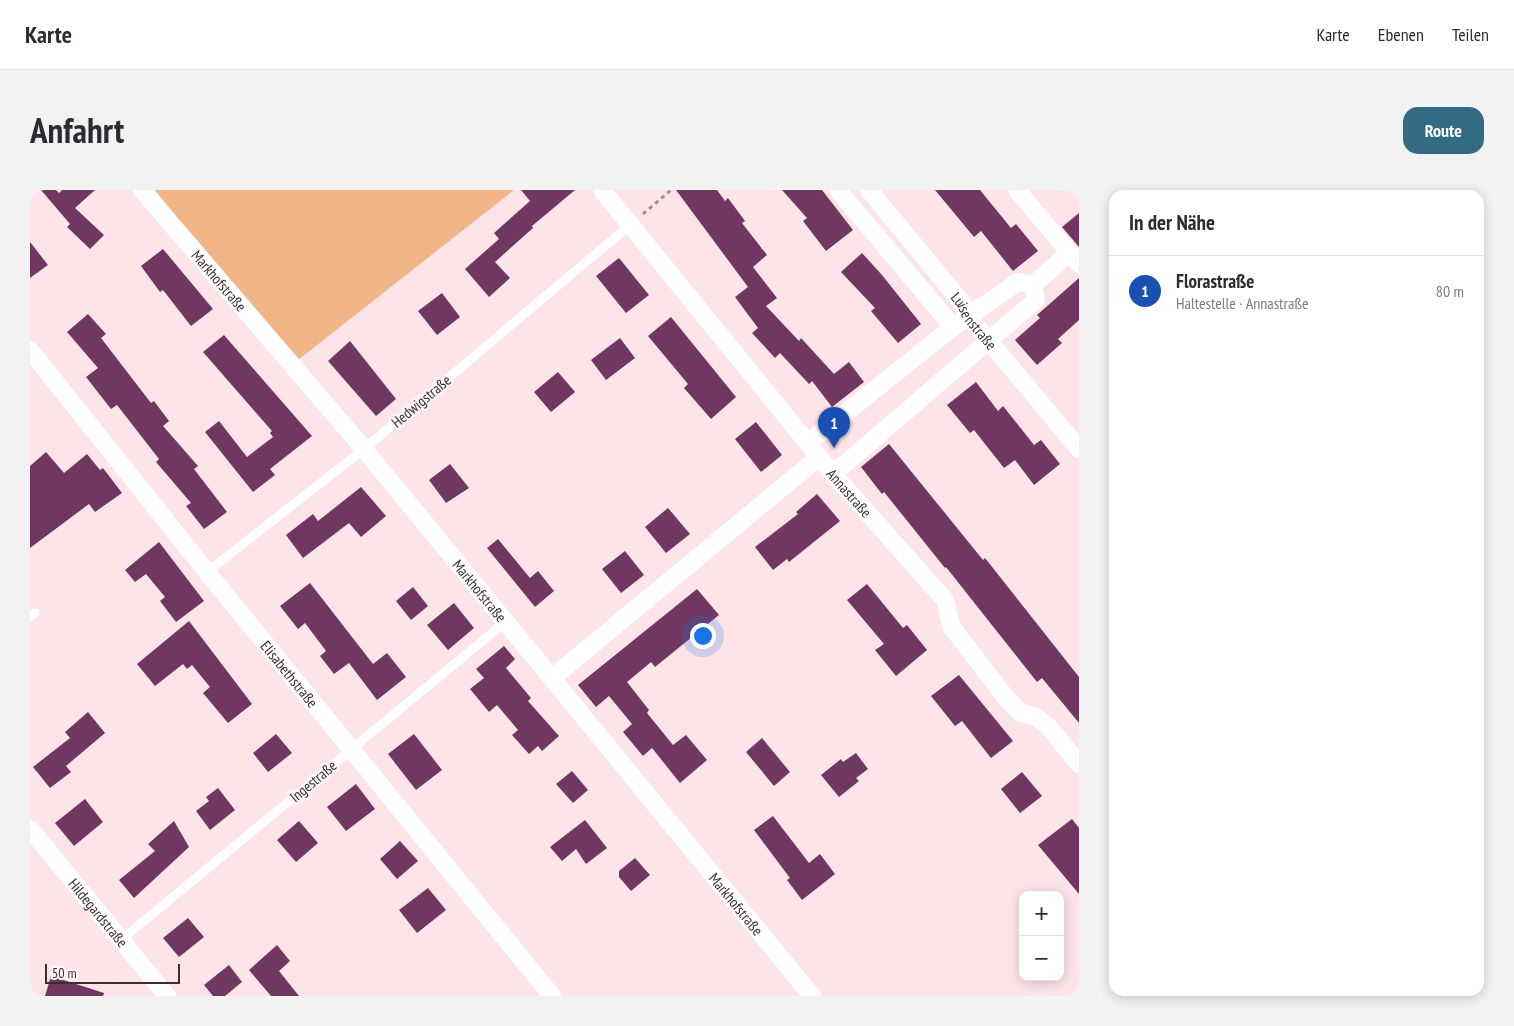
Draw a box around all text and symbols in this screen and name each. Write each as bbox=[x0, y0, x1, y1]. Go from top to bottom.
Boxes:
text: Karte bbox=[25, 19, 72, 50]
text: Karte bbox=[1316, 23, 1350, 46]
text: Ebenen bbox=[1378, 23, 1424, 46]
text: Teilen bbox=[1452, 23, 1489, 46]
text: Anfahrt bbox=[30, 107, 124, 153]
button: Route bbox=[1403, 107, 1484, 154]
text: In der Nähe bbox=[1129, 209, 1215, 236]
street label: Markhofstraße bbox=[188, 246, 251, 315]
text: Florastraße bbox=[1176, 269, 1254, 293]
text: 1 bbox=[1141, 281, 1149, 301]
text: 80 m bbox=[1436, 281, 1464, 301]
street label: Luisenstraße bbox=[947, 288, 1001, 353]
text: Haltestelle · Annastraße bbox=[1176, 293, 1309, 313]
street label: Hedwigstraße bbox=[387, 371, 455, 431]
pin: 1 bbox=[818, 407, 850, 448]
street label: Annastraße bbox=[823, 464, 876, 521]
street label: Markhofstraße bbox=[449, 555, 511, 626]
your location bbox=[690, 623, 716, 649]
street label: Elisabethstraße bbox=[257, 636, 323, 711]
street label: Ingestraße bbox=[286, 756, 340, 806]
street label: Markhofstraße bbox=[705, 869, 768, 939]
street label: Hildegardstraße bbox=[65, 874, 132, 951]
map controls bbox=[1019, 891, 1064, 981]
button: + bbox=[1019, 891, 1064, 936]
button: − bbox=[1019, 936, 1064, 981]
scale bar bbox=[45, 961, 180, 984]
text: 50 m bbox=[52, 964, 77, 982]

